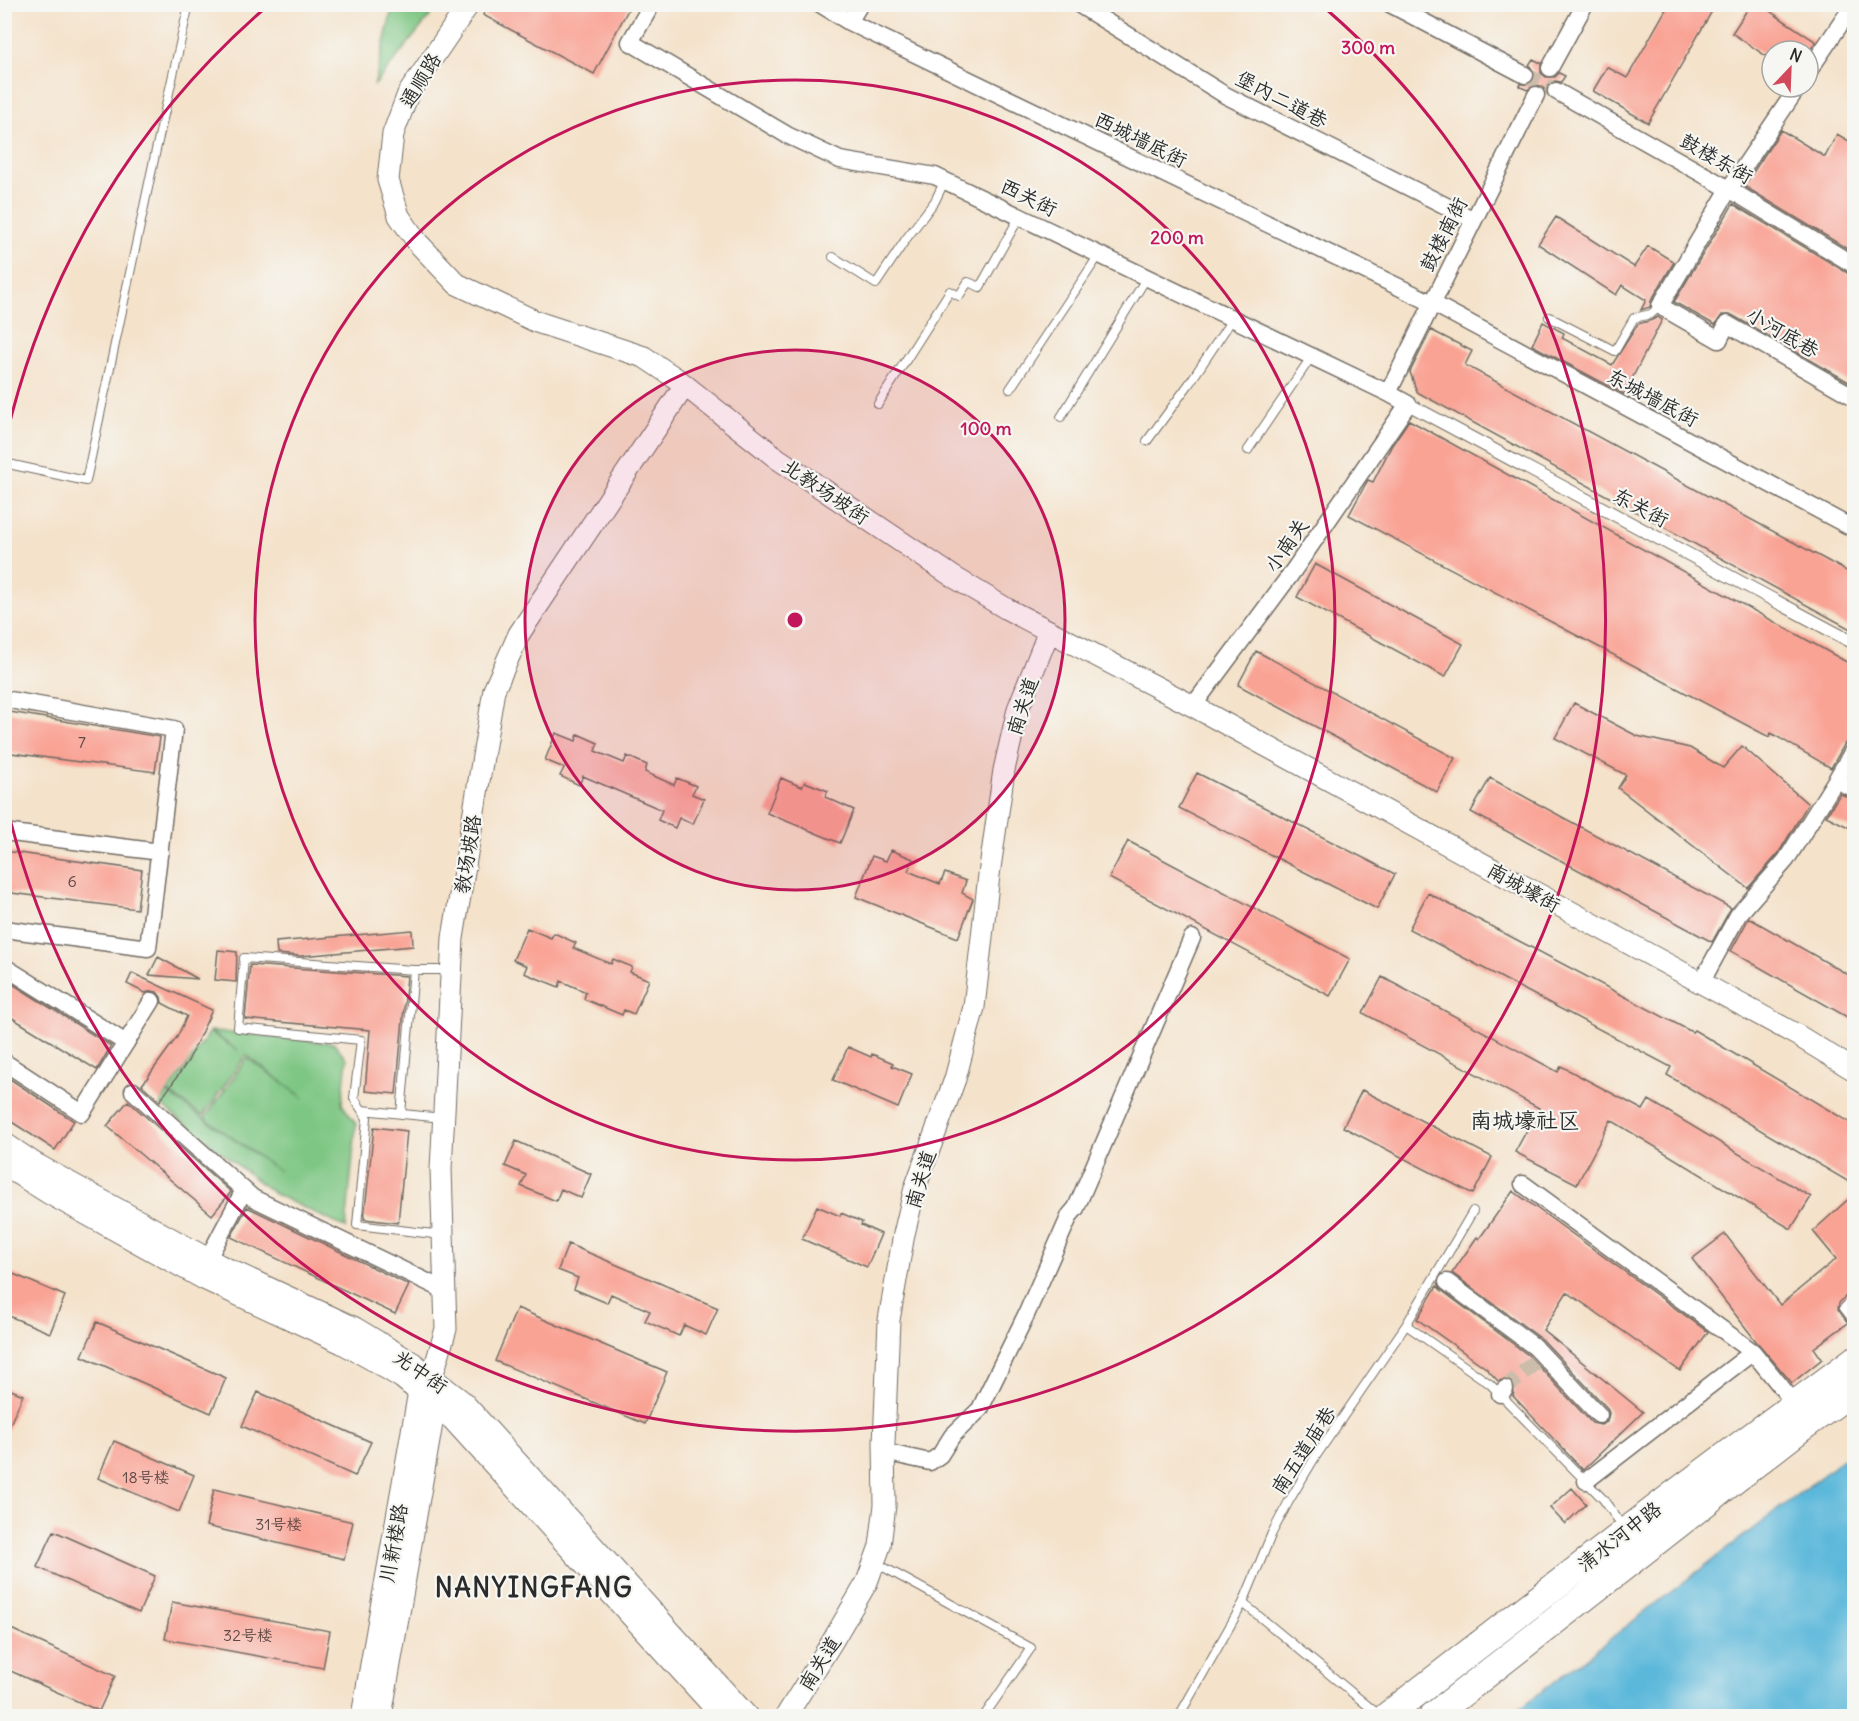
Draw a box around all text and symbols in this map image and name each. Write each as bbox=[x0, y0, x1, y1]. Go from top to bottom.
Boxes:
text: 300 m bbox=[1341, 36, 1395, 59]
north arrow bbox=[1760, 39, 1820, 99]
text: N bbox=[1787, 44, 1805, 67]
street label: 通顺路 bbox=[394, 47, 447, 112]
street label: 堡内二道巷 bbox=[1232, 65, 1333, 133]
street label: 西城墙底街 bbox=[1091, 106, 1191, 172]
street label: 鼓楼东街 bbox=[1676, 127, 1758, 189]
street label: 西关街 bbox=[997, 173, 1061, 221]
street label: 鼓楼南街 bbox=[1414, 193, 1472, 275]
text: 200 m bbox=[1150, 226, 1204, 249]
street label: 小河底巷 bbox=[1742, 301, 1825, 363]
street label: 东城墙底街 bbox=[1603, 362, 1703, 432]
text: 100 m bbox=[961, 417, 1012, 440]
street label: 北教场坡街 bbox=[778, 453, 874, 529]
street label: 东关街 bbox=[1609, 482, 1673, 532]
street label: 小南关 bbox=[1259, 513, 1313, 577]
centre of rings bbox=[785, 610, 805, 630]
street label: 南关道 bbox=[1001, 674, 1043, 738]
house number: 7 bbox=[78, 732, 86, 752]
street label: 教场坡路 bbox=[448, 812, 486, 895]
street label: 南城壕街 bbox=[1483, 857, 1565, 917]
house number: 6 bbox=[67, 871, 77, 891]
district label: 南城壕社区 bbox=[1470, 1106, 1580, 1134]
street label: 南关道 bbox=[899, 1147, 941, 1211]
street label: 光中街 bbox=[389, 1344, 453, 1398]
street label: 南五道庙巷 bbox=[1265, 1400, 1341, 1499]
house number: 18号楼 bbox=[122, 1467, 170, 1487]
street label: 清水河中路 bbox=[1572, 1495, 1667, 1577]
street label: 川新楼路 bbox=[374, 1500, 412, 1585]
house number: 31号楼 bbox=[255, 1514, 303, 1534]
district label: NANYINGFANG bbox=[435, 1571, 633, 1604]
house number: 32号楼 bbox=[223, 1625, 273, 1645]
street label: 南关道 bbox=[793, 1631, 845, 1695]

